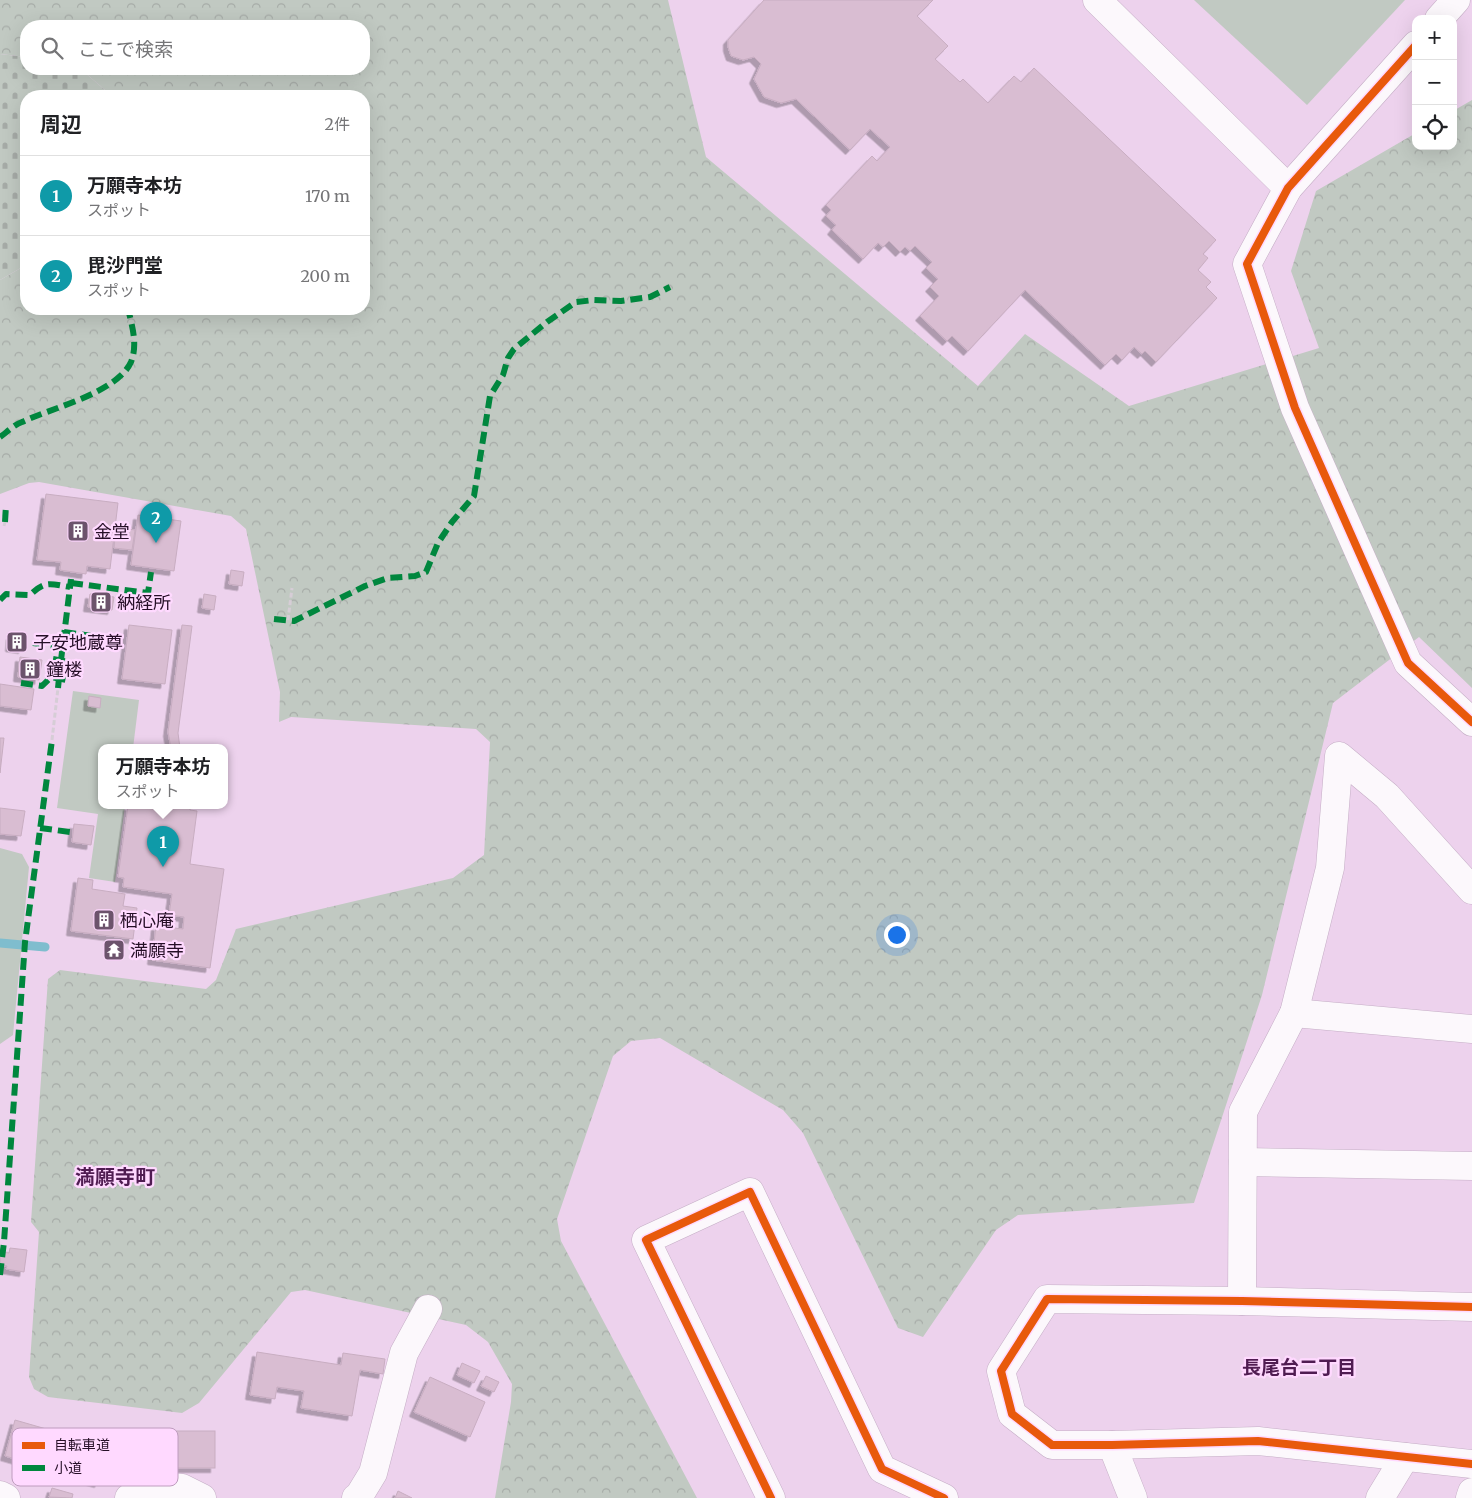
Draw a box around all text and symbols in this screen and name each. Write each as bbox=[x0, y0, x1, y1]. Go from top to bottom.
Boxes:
map controls bbox=[1412, 15, 1457, 150]
button: + bbox=[1412, 15, 1457, 60]
search box bbox=[20, 20, 370, 75]
icon: search bbox=[38, 34, 66, 62]
text: ここで検索 bbox=[78, 37, 173, 61]
button: − bbox=[1412, 60, 1457, 105]
button: locate bbox=[1412, 105, 1457, 150]
text: 周辺 bbox=[40, 111, 82, 138]
text: 2件 bbox=[324, 114, 350, 134]
text: 万願寺本坊 bbox=[87, 173, 182, 197]
text: 1 bbox=[52, 186, 60, 206]
text: 170 m bbox=[305, 186, 350, 206]
text: スポット bbox=[87, 200, 151, 220]
text: 毘沙門堂 bbox=[87, 253, 163, 277]
text: 2 bbox=[51, 266, 61, 286]
text: 200 m bbox=[300, 266, 350, 286]
text: スポット bbox=[87, 280, 151, 300]
pin: 2 bbox=[140, 502, 172, 543]
building icon: 金堂 bbox=[66, 519, 90, 543]
place label: 金堂 bbox=[94, 520, 130, 543]
building icon: 納経所 bbox=[89, 590, 113, 614]
place label: 納経所 bbox=[117, 591, 171, 614]
building icon: 子安地蔵尊 bbox=[5, 630, 29, 654]
place label: 子安地蔵尊 bbox=[33, 631, 123, 654]
building icon: 鐘楼 bbox=[18, 657, 42, 681]
place label: 鐘楼 bbox=[46, 658, 82, 681]
popup bbox=[98, 744, 228, 809]
text: 万願寺本坊 bbox=[115, 754, 211, 778]
text: スポット bbox=[115, 781, 180, 801]
pin: 1 bbox=[147, 826, 179, 867]
building icon: 栖心庵 bbox=[92, 908, 116, 932]
place label: 栖心庵 bbox=[120, 909, 174, 932]
your location bbox=[884, 922, 910, 948]
temple icon: 満願寺 bbox=[102, 938, 126, 962]
place label: 満願寺 bbox=[130, 939, 184, 962]
district label: 満願寺町 bbox=[75, 1164, 155, 1189]
district label: 長尾台二丁目 bbox=[1242, 1355, 1356, 1379]
legend bbox=[12, 1428, 178, 1486]
text: 自転車道 bbox=[54, 1436, 110, 1454]
text: 小道 bbox=[54, 1459, 82, 1477]

